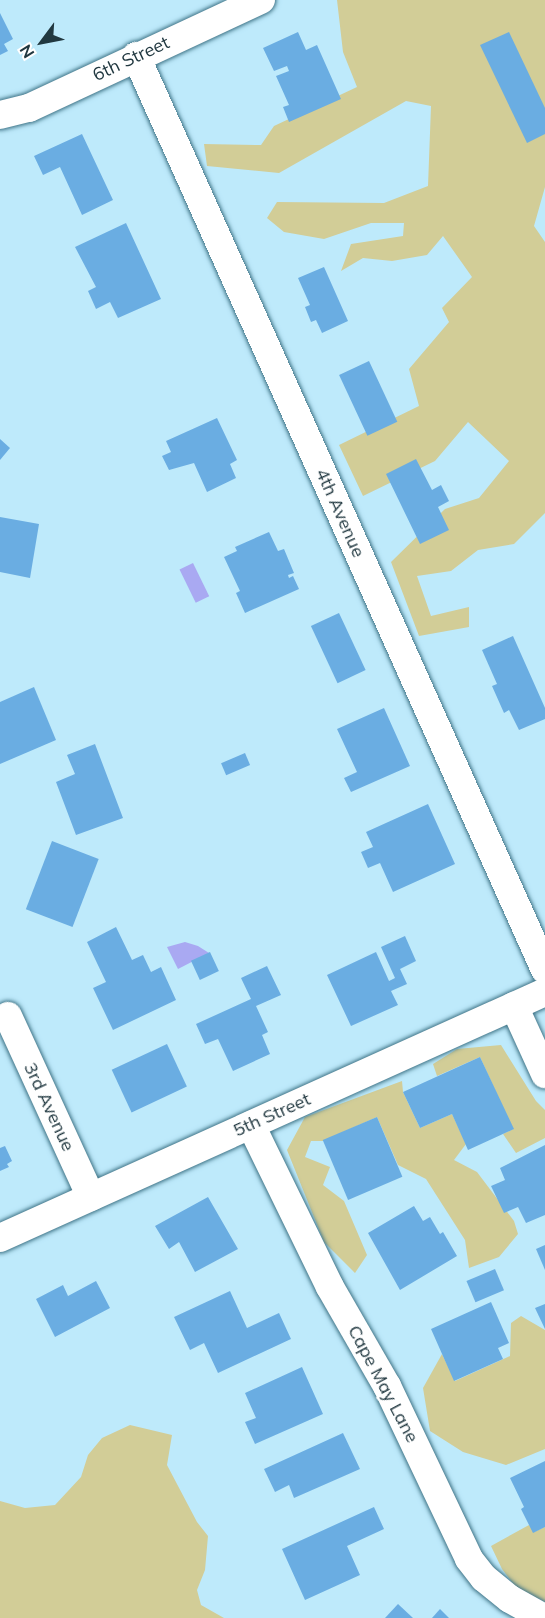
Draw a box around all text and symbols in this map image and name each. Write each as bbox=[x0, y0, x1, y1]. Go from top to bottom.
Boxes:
north arrow bbox=[12, 12, 72, 72]
street label: 6th Street bbox=[89, 32, 173, 86]
text: N bbox=[15, 41, 38, 62]
street label: 4th Avenue bbox=[311, 465, 369, 561]
street label: 3rd Avenue bbox=[19, 1059, 79, 1155]
street label: 5th Street bbox=[230, 1088, 314, 1142]
street label: Cape May Lane bbox=[343, 1322, 423, 1446]

